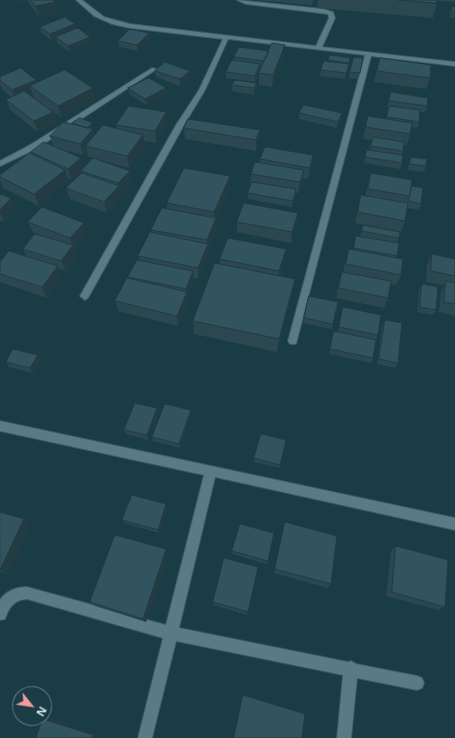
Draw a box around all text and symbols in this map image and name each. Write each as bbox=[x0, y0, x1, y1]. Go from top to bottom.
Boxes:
north arrow bbox=[12, 686, 52, 726]
text: N bbox=[33, 704, 51, 719]

